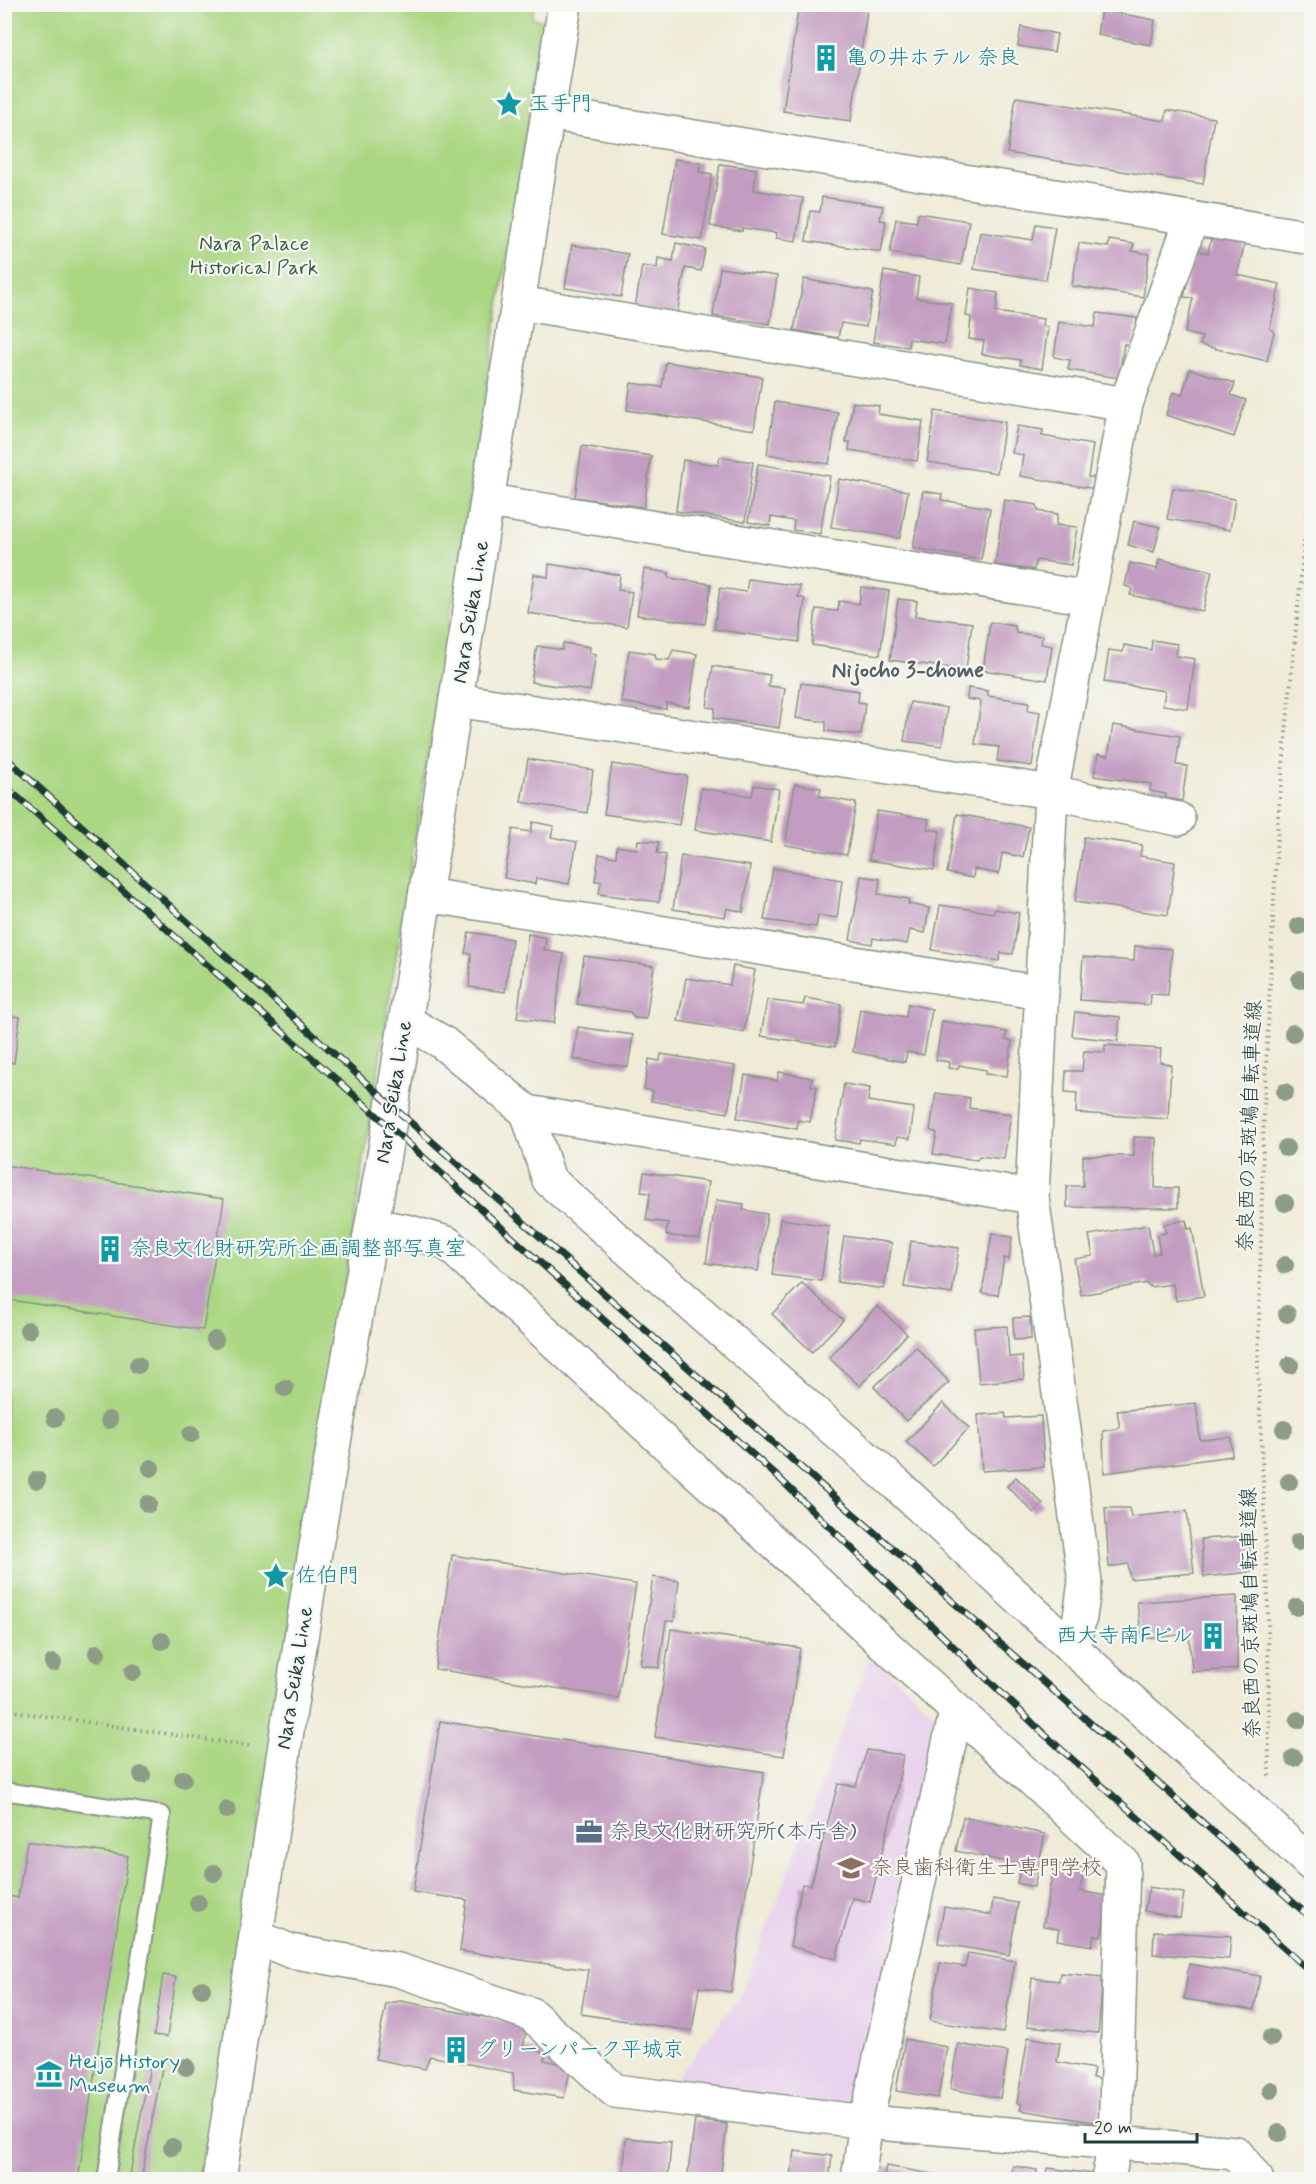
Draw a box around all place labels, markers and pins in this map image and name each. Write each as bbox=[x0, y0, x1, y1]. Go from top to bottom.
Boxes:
building icon: 亀の井ホテル 奈良 bbox=[811, 43, 841, 73]
place label: 亀の井ホテル 奈良 bbox=[846, 44, 1019, 72]
place icon: 玉手門 bbox=[494, 89, 524, 119]
place label: 玉手門 bbox=[529, 90, 592, 118]
building icon: 奈良文化財研究所企画調整部写真室 bbox=[95, 1234, 125, 1264]
place label: 奈良文化財研究所企画調整部写真室 bbox=[130, 1235, 466, 1263]
place icon: 佐伯門 bbox=[261, 1561, 291, 1591]
place label: 佐伯門 bbox=[296, 1562, 359, 1590]
building icon: 西大寺南Fビル bbox=[1198, 1621, 1228, 1651]
place label: 西大寺南Fビル bbox=[1056, 1622, 1193, 1650]
office icon: 奈良文化財研究所(本庁舎) bbox=[574, 1817, 604, 1847]
place label: 奈良文化財研究所(本庁舎) bbox=[609, 1818, 857, 1846]
school or university icon: 奈良歯科衛生士専門学校 bbox=[836, 1853, 866, 1883]
place label: 奈良歯科衛生士専門学校 bbox=[871, 1854, 1102, 1882]
building icon: グリーンパーク平城京 bbox=[441, 2035, 471, 2065]
place label: グリーンパーク平城京 bbox=[476, 2036, 684, 2064]
place label: Heijō History Museum bbox=[69, 2048, 180, 2100]
museum icon: Heijō History Museum bbox=[34, 2059, 64, 2089]

